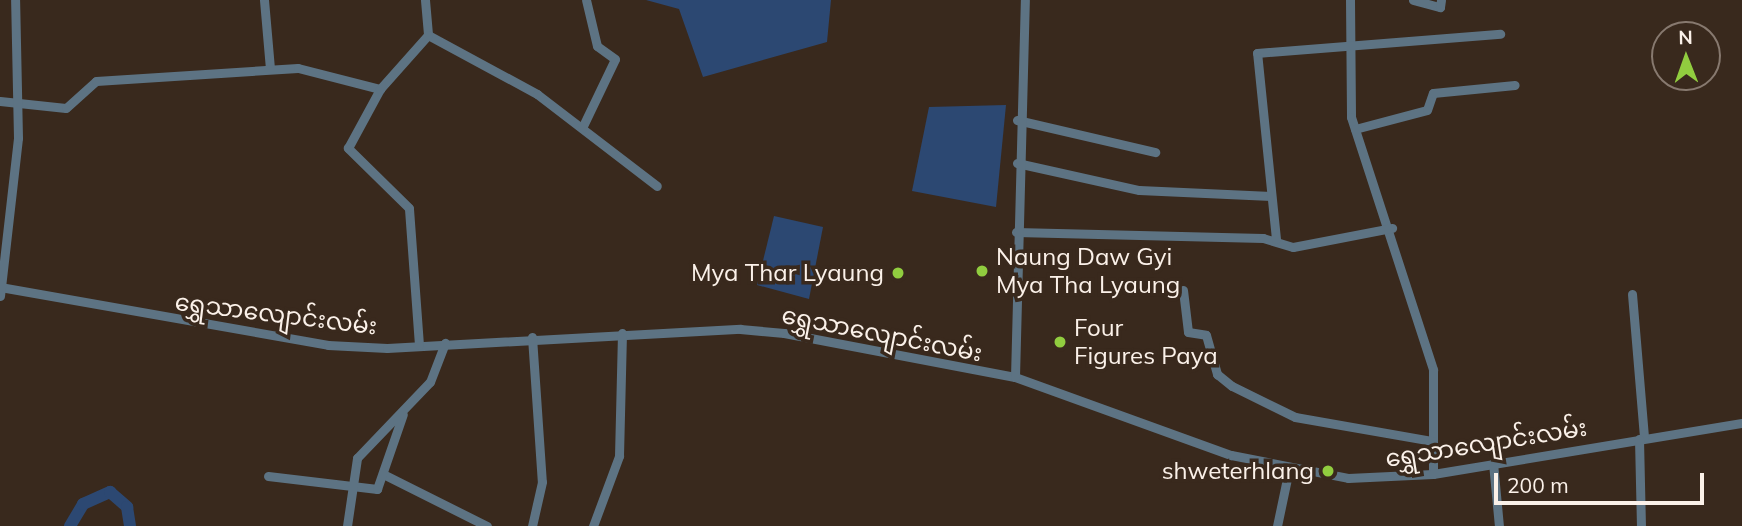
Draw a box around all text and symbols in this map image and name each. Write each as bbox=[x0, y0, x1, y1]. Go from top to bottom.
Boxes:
north arrow bbox=[1651, 21, 1721, 91]
text: N bbox=[1678, 25, 1693, 49]
place label: Naung Daw Gyi Mya Tha Lyaung bbox=[996, 243, 1180, 299]
place label: Mya Thar Lyaung bbox=[691, 259, 884, 287]
marker: Naung Daw Gyi Mya Tha Lyaung bbox=[974, 263, 990, 279]
marker: Mya Thar Lyaung bbox=[890, 265, 906, 281]
street label: ရွှေသာလျောင်းလမ်း bbox=[173, 287, 379, 341]
street label: ရွှေသာလျောင်းလမ်း bbox=[779, 300, 985, 368]
place label: Four Figures Paya bbox=[1074, 314, 1218, 370]
marker: Four Figures Paya bbox=[1052, 334, 1068, 350]
street label: ရွှေသာလျောင်းလမ်း bbox=[1383, 413, 1589, 473]
place label: shweterhlang bbox=[1162, 457, 1314, 485]
scale bar bbox=[1497, 460, 1707, 504]
marker: shweterhlang bbox=[1320, 463, 1336, 479]
text: 200 m bbox=[1507, 472, 1569, 498]

